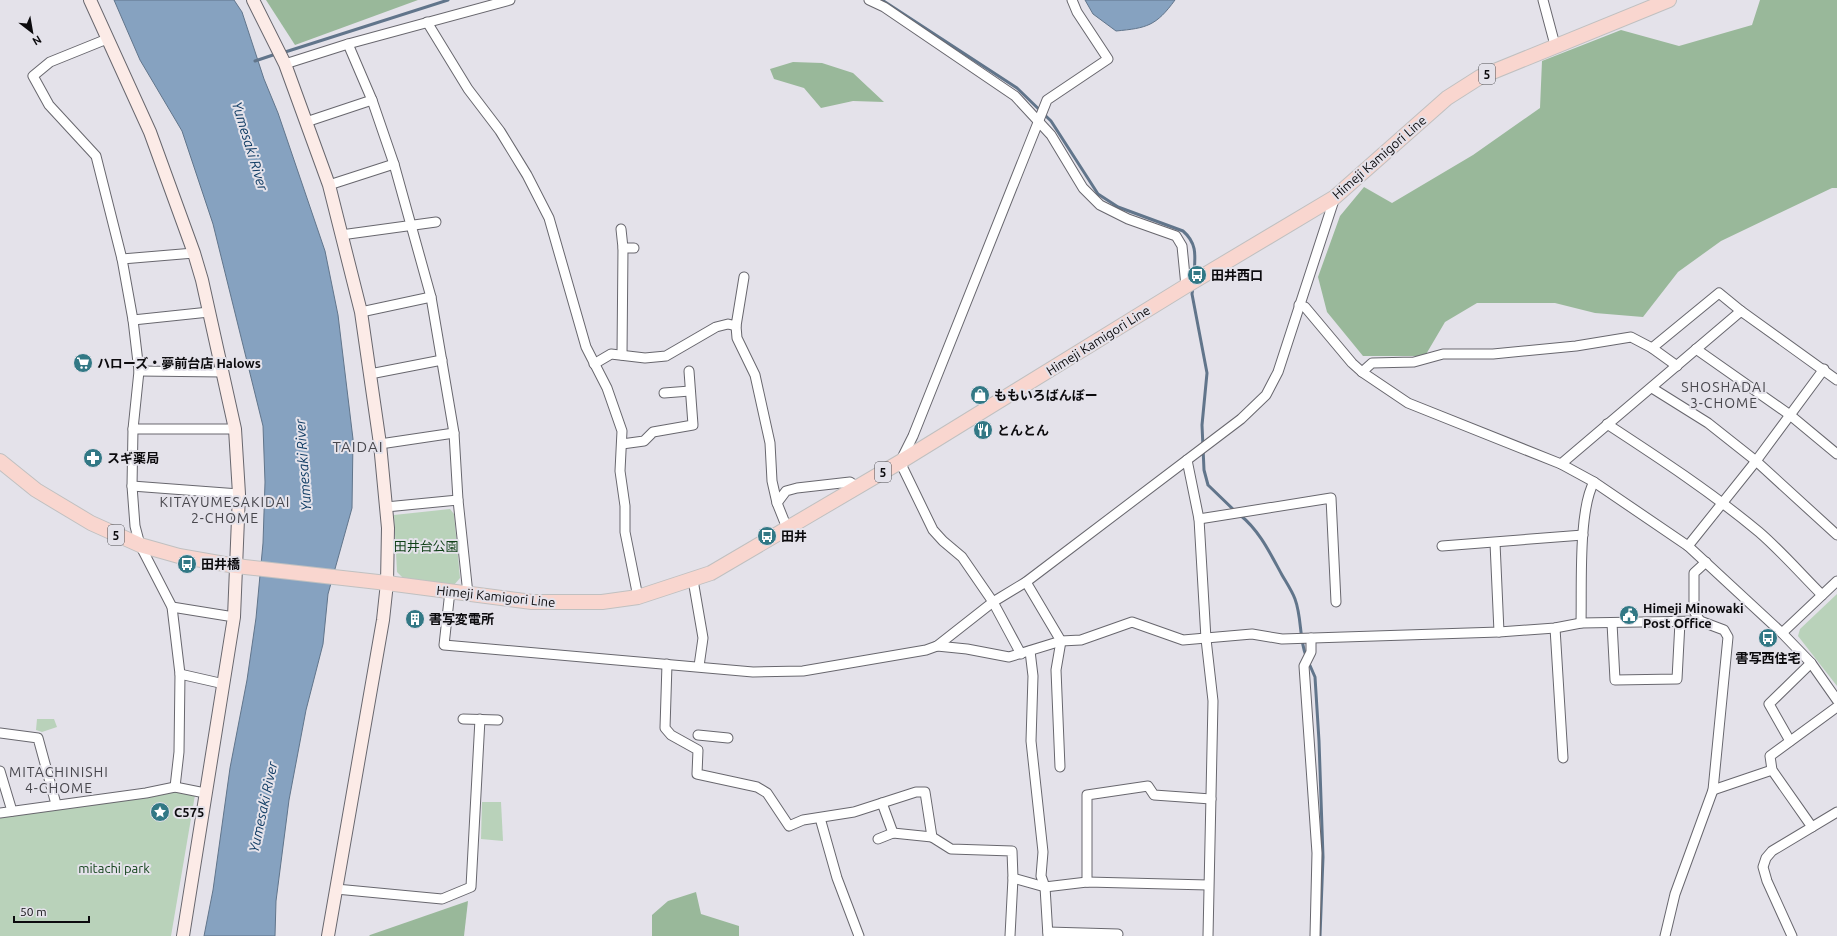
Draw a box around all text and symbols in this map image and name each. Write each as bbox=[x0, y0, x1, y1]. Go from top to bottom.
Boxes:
north arrow bbox=[12, 12, 52, 52]
text: N bbox=[31, 33, 44, 48]
road number: 5 bbox=[1479, 64, 1495, 84]
water label: Yumesaki River bbox=[229, 99, 271, 193]
street label: Himeji Kamigori Line bbox=[1329, 113, 1429, 201]
bus stop icon: 田井西口 bbox=[1186, 264, 1208, 286]
place label: 田井西口 bbox=[1211, 268, 1263, 282]
street label: Himeji Kamigori Line bbox=[1044, 302, 1152, 378]
supermarket icon: ハローズ・夢前台店 Halows bbox=[72, 352, 94, 374]
place label: ハローズ・夢前台店 Halows bbox=[97, 356, 261, 370]
district label: SHOSHADAI 3-CHOME bbox=[1681, 379, 1767, 411]
shop icon: ももいろばんぼー bbox=[969, 384, 991, 406]
place label: ももいろばんぼー bbox=[994, 388, 1098, 402]
water label: Yumesaki River bbox=[292, 418, 314, 512]
restaurant icon: とんとん bbox=[972, 419, 994, 441]
place label: とんとん bbox=[997, 423, 1049, 437]
district label: TAIDAI bbox=[332, 438, 384, 455]
pharmacy icon: スギ薬局 bbox=[82, 447, 104, 469]
place label: スギ薬局 bbox=[107, 451, 159, 465]
road number: 5 bbox=[875, 462, 891, 482]
district label: KITAYUMESAKIDAI 2-CHOME bbox=[160, 494, 290, 526]
road number: 5 bbox=[108, 525, 124, 545]
bus stop icon: 田井 bbox=[756, 525, 778, 547]
place label: 田井 bbox=[781, 529, 807, 543]
park label: 田井台公園 bbox=[393, 539, 459, 553]
bus stop icon: 田井橋 bbox=[176, 553, 198, 575]
place label: 田井橋 bbox=[201, 557, 240, 571]
street label: Himeji Kamigori Line bbox=[436, 583, 556, 609]
place label: Himeji Minowaki Post Office bbox=[1643, 601, 1744, 630]
public building icon: Himeji Minowaki Post Office bbox=[1618, 604, 1640, 626]
building icon: 書写変電所 bbox=[404, 608, 426, 630]
place label: 書写変電所 bbox=[429, 612, 494, 626]
bus stop icon: 書写西住宅 bbox=[1757, 627, 1779, 649]
place label: 書写西住宅 bbox=[1735, 651, 1801, 665]
water label: Yumesaki River bbox=[246, 760, 281, 854]
district label: MITACHINISHI 4-CHOME bbox=[9, 764, 109, 796]
place icon: C575 bbox=[149, 801, 171, 823]
place label: C575 bbox=[174, 805, 204, 819]
park label: mitachi park bbox=[78, 861, 150, 875]
scale bar bbox=[14, 898, 89, 924]
text: 50 m bbox=[20, 905, 47, 918]

